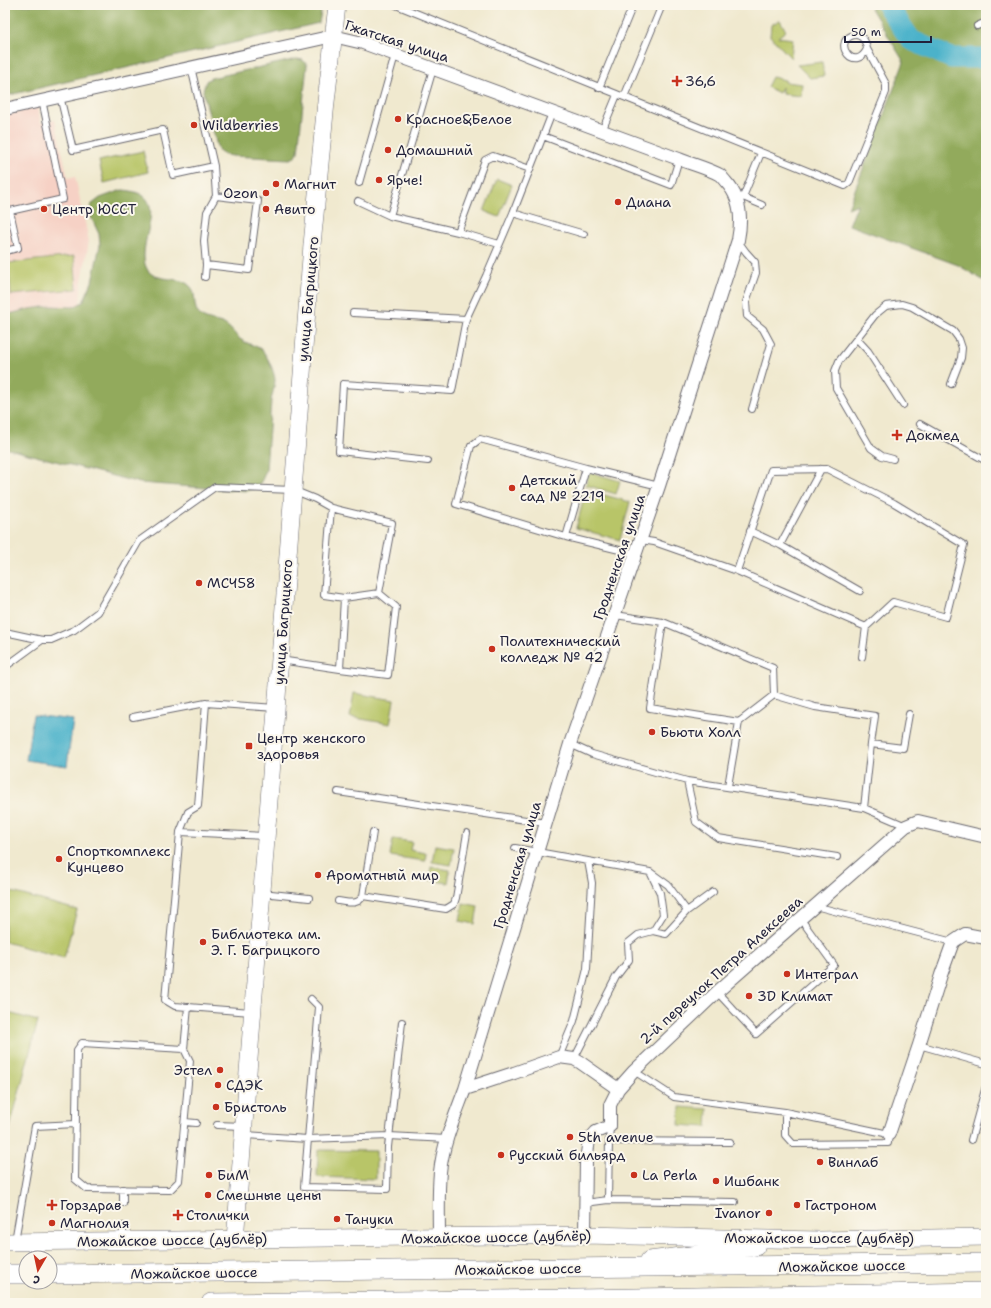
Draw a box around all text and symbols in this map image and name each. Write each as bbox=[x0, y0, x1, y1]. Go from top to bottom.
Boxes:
street label: Гжатская улица bbox=[343, 16, 452, 66]
scale bar bbox=[845, 18, 931, 44]
text: 50 m bbox=[851, 24, 881, 40]
place label: 36,6 bbox=[685, 72, 716, 90]
marker: 36,6 bbox=[672, 76, 682, 86]
place label: Красное&Белое bbox=[406, 110, 512, 128]
marker: Красное&Белое bbox=[393, 114, 403, 124]
place label: Wildberries bbox=[202, 116, 279, 134]
marker: Wildberries bbox=[189, 120, 199, 130]
place label: Домашний bbox=[396, 141, 473, 159]
marker: Домашний bbox=[383, 145, 393, 155]
place label: Ярче! bbox=[387, 171, 423, 189]
place label: Магнит bbox=[284, 175, 337, 193]
marker: Ярче! bbox=[374, 175, 384, 185]
marker: Магнит bbox=[271, 179, 281, 189]
place label: Ozon bbox=[223, 184, 258, 202]
marker: Ozon bbox=[261, 188, 271, 198]
place label: Диана bbox=[626, 193, 671, 211]
marker: Диана bbox=[613, 197, 623, 207]
place label: Центр ЮССТ bbox=[52, 200, 137, 218]
place label: Авито bbox=[274, 200, 315, 218]
marker: Центр ЮССТ bbox=[39, 204, 49, 214]
marker: Авито bbox=[261, 204, 271, 214]
street label: улица Багрицкого bbox=[294, 235, 322, 363]
place label: Докмед bbox=[906, 426, 960, 444]
marker: Докмед bbox=[891, 429, 903, 441]
place label: Детский сад № 2219 bbox=[520, 471, 605, 505]
marker: Детский сад № 2219 bbox=[507, 483, 517, 493]
street label: Гродненская улица bbox=[589, 491, 649, 622]
street label: улица Багрицкого bbox=[270, 559, 296, 685]
place label: МСЧ58 bbox=[207, 574, 256, 592]
marker: МСЧ58 bbox=[194, 578, 204, 588]
place label: Политехнический колледж № 42 bbox=[500, 632, 620, 666]
marker: Политехнический колледж № 42 bbox=[487, 644, 497, 654]
place label: Бьюти Холл bbox=[660, 723, 741, 741]
marker: Бьюти Холл bbox=[647, 727, 657, 737]
place label: Центр женского здоровья bbox=[257, 729, 366, 763]
marker: Центр женского здоровья bbox=[244, 741, 254, 751]
street label: Гродненская улица bbox=[489, 799, 545, 931]
place label: Спорткомплекс Кунцево bbox=[67, 842, 171, 876]
marker: Спорткомплекс Кунцево bbox=[54, 854, 64, 864]
place label: Ароматный мир bbox=[326, 866, 439, 884]
marker: Ароматный мир bbox=[313, 870, 323, 880]
street label: 2-й переулок Петра Алексеева bbox=[636, 892, 806, 1048]
place label: Библиотека им. Э. Г. Багрицкого bbox=[211, 925, 321, 959]
marker: Библиотека им. Э. Г. Багрицкого bbox=[198, 937, 208, 947]
place label: Интеграл bbox=[795, 965, 858, 983]
marker: Интеграл bbox=[782, 969, 792, 979]
place label: 3D Климат bbox=[757, 987, 834, 1005]
marker: 3D Климат bbox=[744, 991, 754, 1001]
place label: Эстел bbox=[174, 1061, 212, 1079]
marker: Эстел bbox=[215, 1065, 225, 1075]
place label: СДЭК bbox=[226, 1076, 263, 1094]
marker: СДЭК bbox=[213, 1080, 223, 1090]
place label: Бристоль bbox=[224, 1098, 287, 1116]
marker: Бристоль bbox=[211, 1102, 221, 1112]
place label: 5th avenue bbox=[578, 1128, 654, 1146]
marker: 5th avenue bbox=[565, 1132, 575, 1142]
place label: Русский бильярд bbox=[509, 1146, 625, 1164]
marker: Русский бильярд bbox=[496, 1150, 506, 1160]
place label: Винлаб bbox=[828, 1153, 878, 1171]
marker: Винлаб bbox=[815, 1157, 825, 1167]
place label: БиМ bbox=[217, 1166, 249, 1184]
place label: La Perla bbox=[642, 1166, 698, 1184]
marker: БиМ bbox=[204, 1170, 214, 1180]
marker: La Perla bbox=[629, 1170, 639, 1180]
place label: Ишбанк bbox=[724, 1172, 780, 1190]
marker: Ишбанк bbox=[711, 1176, 721, 1186]
place label: Смешные цены bbox=[216, 1186, 322, 1204]
marker: Смешные цены bbox=[203, 1190, 213, 1200]
place label: Горздрав bbox=[60, 1196, 121, 1214]
place label: Гастроном bbox=[805, 1196, 877, 1214]
marker: Горздрав bbox=[47, 1200, 57, 1210]
marker: Гастроном bbox=[792, 1200, 802, 1210]
place label: Ivanor bbox=[715, 1204, 761, 1222]
place label: Столички bbox=[186, 1206, 249, 1224]
marker: Ivanor bbox=[764, 1208, 774, 1218]
marker: Столички bbox=[173, 1210, 183, 1220]
place label: Тануки bbox=[345, 1210, 393, 1228]
place label: Магнолия bbox=[60, 1214, 129, 1232]
marker: Тануки bbox=[332, 1214, 342, 1224]
marker: Магнолия bbox=[47, 1218, 57, 1228]
street label: Можайское шоссе (дублёр) bbox=[401, 1226, 591, 1248]
street label: Можайское шоссе (дублёр) bbox=[77, 1229, 267, 1251]
street label: Можайское шоссе (дублёр) bbox=[724, 1229, 914, 1247]
north arrow bbox=[18, 1250, 58, 1290]
street label: Можайское шоссе bbox=[778, 1256, 906, 1276]
street label: Можайское шоссе bbox=[454, 1259, 582, 1279]
street label: Можайское шоссе bbox=[130, 1263, 258, 1283]
text: С bbox=[32, 1271, 41, 1287]

